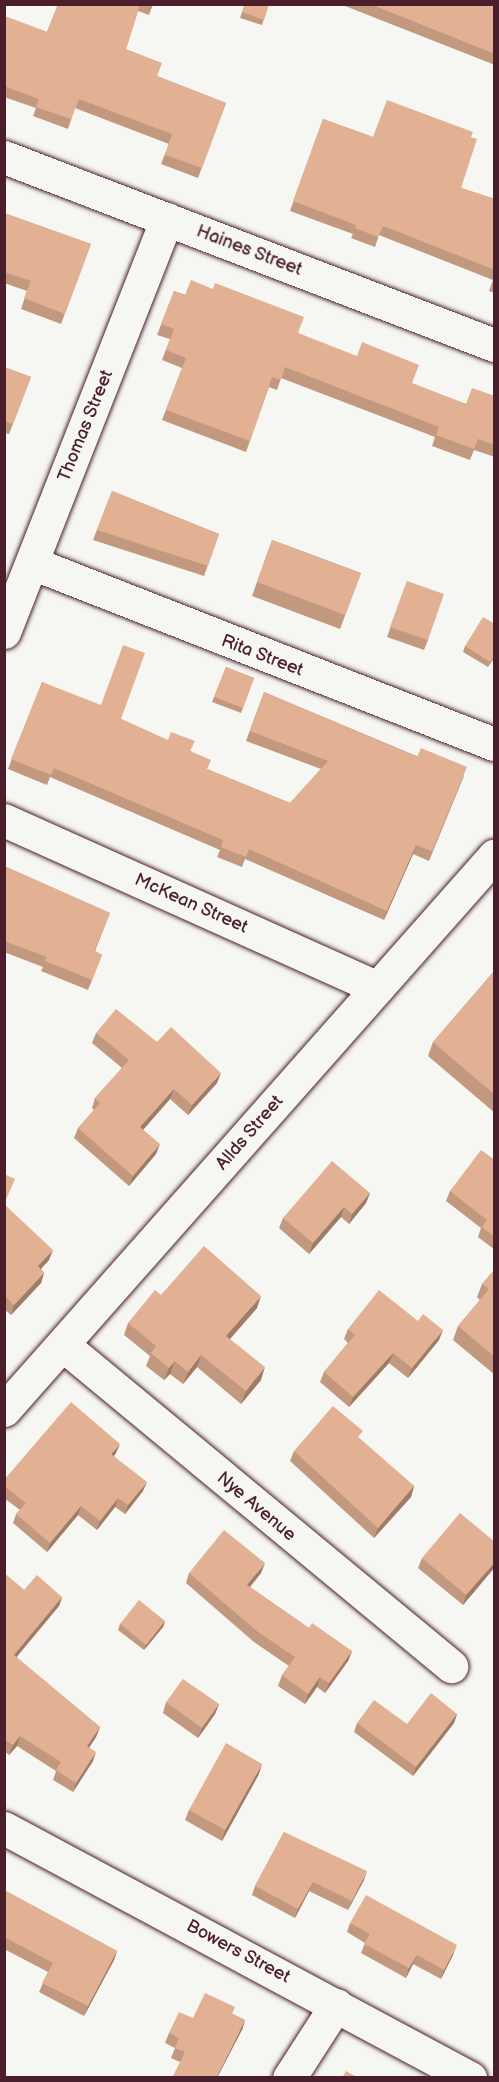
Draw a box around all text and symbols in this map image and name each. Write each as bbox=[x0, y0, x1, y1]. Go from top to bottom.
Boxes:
street label: Haines Street bbox=[193, 221, 305, 281]
street label: Thomas Street bbox=[54, 367, 118, 485]
street label: Rita Street bbox=[218, 630, 306, 682]
street label: McKean Street bbox=[131, 869, 251, 939]
street label: Allds Street bbox=[212, 1091, 288, 1175]
street label: Nye Avenue bbox=[212, 1468, 300, 1546]
street label: Bowers Street bbox=[182, 1916, 294, 1988]

